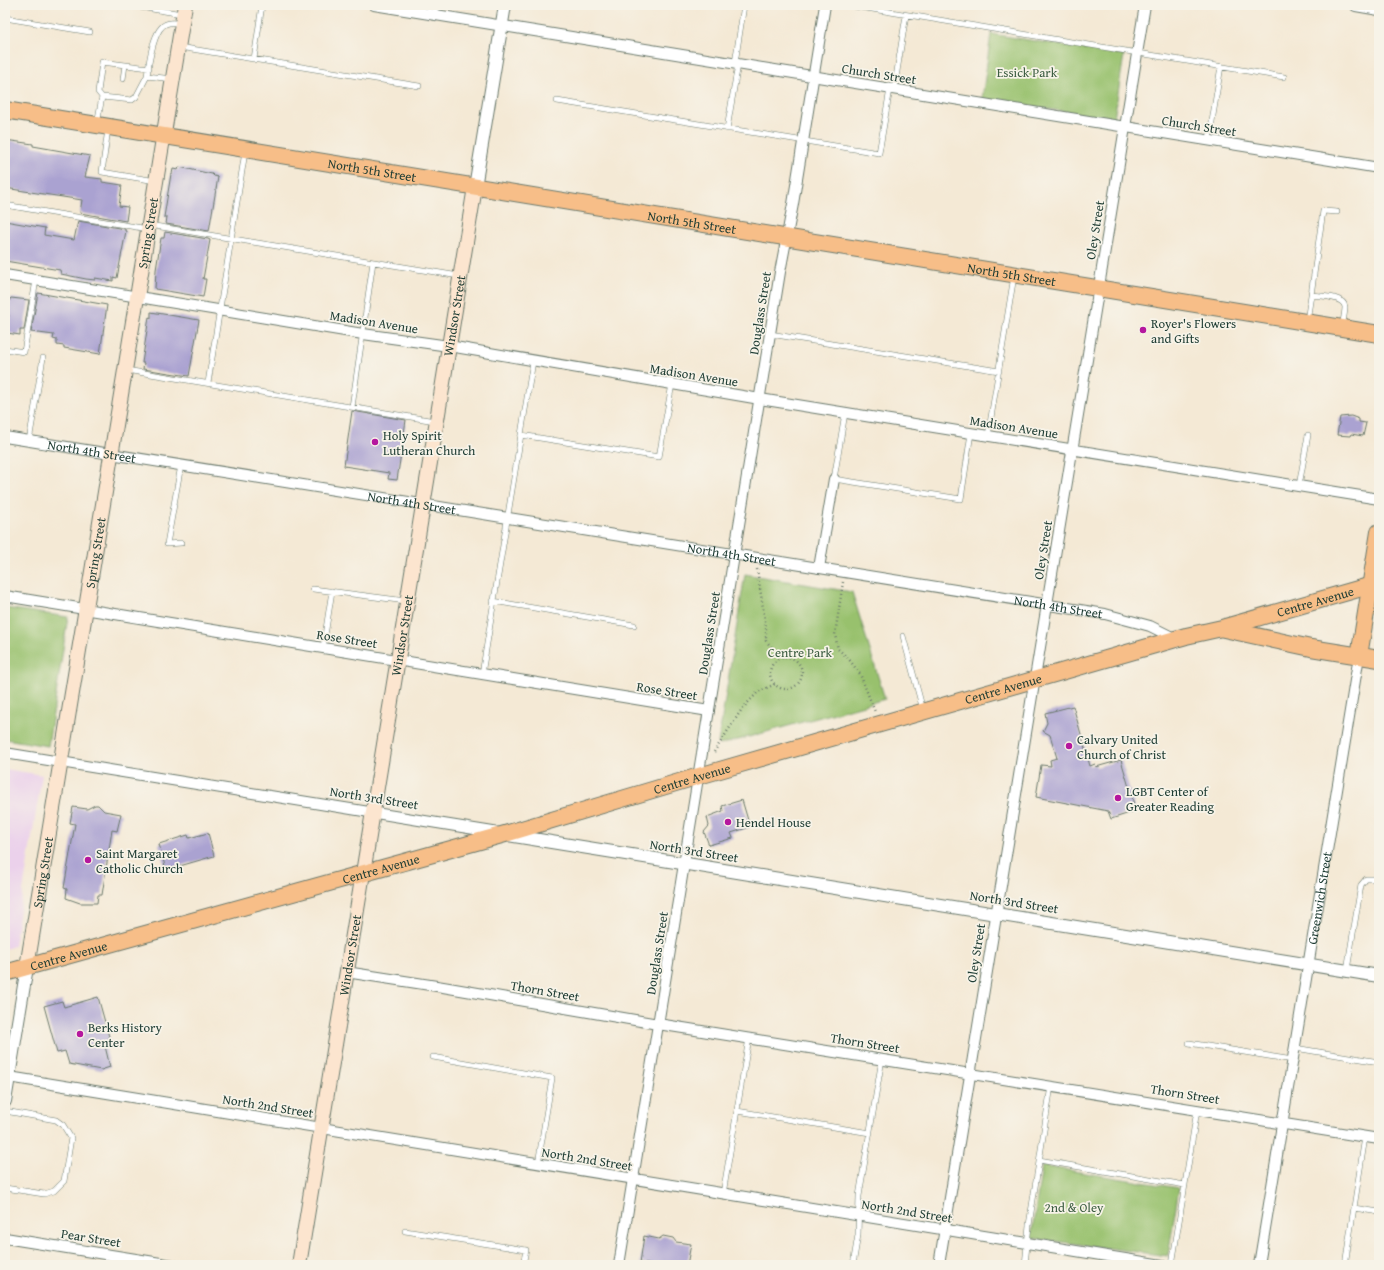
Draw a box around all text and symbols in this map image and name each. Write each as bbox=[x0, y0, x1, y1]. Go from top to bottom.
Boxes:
street label: Church Street bbox=[840, 59, 918, 89]
park label: Essick Park bbox=[997, 63, 1058, 82]
street label: Church Street bbox=[1160, 111, 1238, 141]
street label: North 5th Street bbox=[327, 153, 418, 186]
street label: Spring Street bbox=[132, 195, 163, 270]
street label: Oley Street bbox=[1081, 199, 1109, 261]
street label: North 5th Street bbox=[646, 205, 738, 239]
street label: North 5th Street bbox=[966, 258, 1058, 291]
street label: Douglass Street bbox=[744, 270, 776, 356]
street label: Windsor Street bbox=[438, 273, 470, 358]
street label: Madison Avenue bbox=[328, 306, 420, 338]
place label: Royer's Flowers and Gifts bbox=[1151, 314, 1236, 348]
marker: Royer's Flowers and Gifts bbox=[1138, 325, 1148, 335]
street label: Madison Avenue bbox=[648, 359, 740, 391]
street label: Madison Avenue bbox=[968, 411, 1060, 443]
place label: Holy Spirit Lutheran Church bbox=[383, 426, 476, 460]
street label: North 4th Street bbox=[46, 435, 138, 468]
marker: Holy Spirit Lutheran Church bbox=[370, 437, 380, 447]
street label: North 4th Street bbox=[366, 486, 458, 519]
street label: Spring Street bbox=[80, 515, 110, 590]
street label: Oley Street bbox=[1029, 519, 1057, 581]
street label: North 4th Street bbox=[686, 537, 778, 570]
street label: Centre Avenue bbox=[1274, 581, 1356, 621]
street label: Douglass Street bbox=[693, 590, 725, 676]
street label: North 4th Street bbox=[1013, 590, 1104, 623]
street label: Windsor Street bbox=[386, 593, 418, 677]
street label: Rose Street bbox=[315, 625, 379, 653]
park label: Centre Park bbox=[768, 643, 833, 662]
street label: Centre Avenue bbox=[963, 668, 1044, 709]
street label: Rose Street bbox=[635, 677, 699, 705]
place label: Calvary United Church of Christ bbox=[1077, 730, 1166, 764]
marker: Calvary United Church of Christ bbox=[1064, 741, 1074, 751]
street label: Centre Avenue bbox=[651, 758, 733, 799]
street label: North 3rd Street bbox=[328, 782, 420, 814]
place label: LGBT Center of Greater Reading bbox=[1126, 782, 1215, 816]
marker: LGBT Center of Greater Reading bbox=[1113, 793, 1123, 803]
place label: Hendel House bbox=[736, 813, 811, 832]
marker: Hendel House bbox=[723, 817, 733, 827]
street label: Spring Street bbox=[27, 835, 58, 909]
street label: North 3rd Street bbox=[648, 835, 740, 867]
place label: Saint Margaret Catholic Church bbox=[96, 844, 184, 878]
street label: Centre Avenue bbox=[340, 849, 421, 888]
street label: Greenwich Street bbox=[1302, 850, 1336, 946]
marker: Saint Margaret Catholic Church bbox=[83, 855, 93, 865]
street label: North 3rd Street bbox=[968, 886, 1060, 918]
street label: Douglass Street bbox=[641, 910, 673, 996]
street label: Windsor Street bbox=[334, 913, 366, 997]
street label: Oley Street bbox=[962, 922, 990, 984]
street label: Centre Avenue bbox=[28, 936, 109, 975]
street label: Thorn Street bbox=[509, 976, 581, 1006]
place label: Berks History Center bbox=[88, 1018, 162, 1052]
street label: Thorn Street bbox=[829, 1028, 901, 1058]
marker: Berks History Center bbox=[75, 1029, 85, 1039]
street label: Thorn Street bbox=[1149, 1079, 1221, 1109]
street label: North 2nd Street bbox=[221, 1089, 315, 1123]
street label: North 2nd Street bbox=[540, 1142, 634, 1176]
street label: North 2nd Street bbox=[860, 1194, 954, 1228]
park label: 2nd & Oley bbox=[1044, 1198, 1104, 1217]
street label: Pear Street bbox=[60, 1224, 123, 1252]

